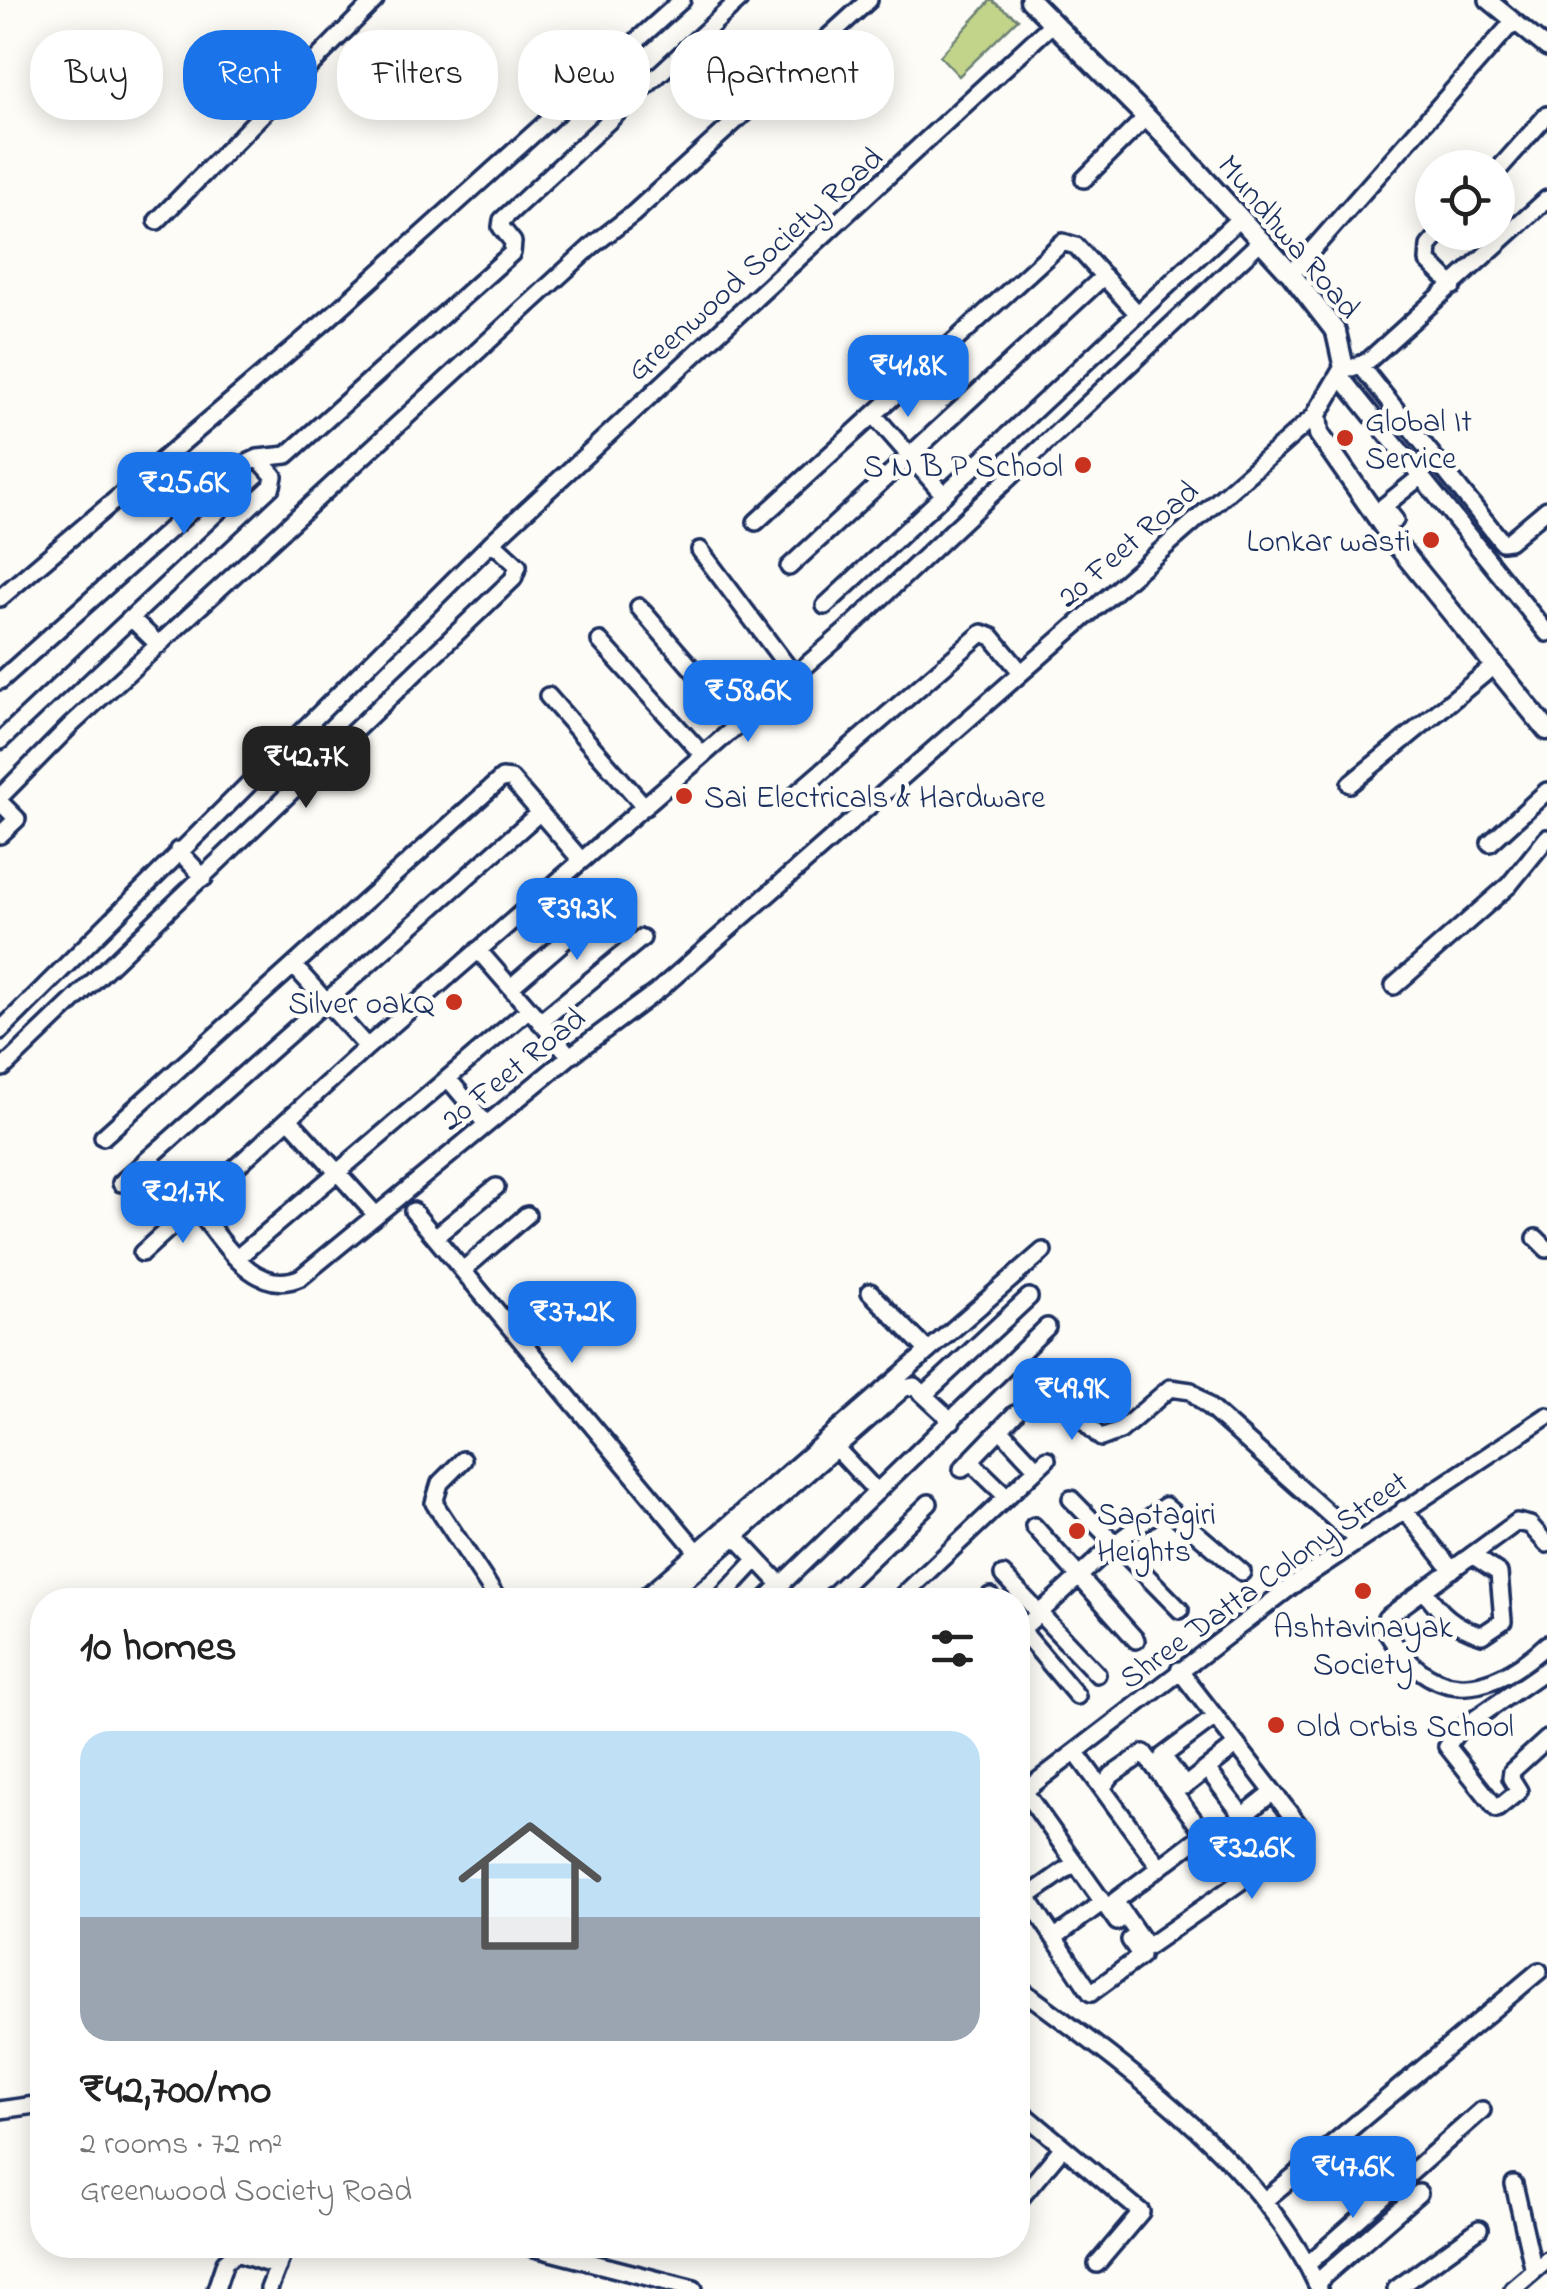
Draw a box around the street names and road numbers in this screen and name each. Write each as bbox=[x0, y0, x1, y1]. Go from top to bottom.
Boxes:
street label: Greenwood Society Road bbox=[617, 137, 895, 394]
street label: Mundhwa Road bbox=[1204, 146, 1370, 331]
street label: 20 Feet Road bbox=[1048, 470, 1211, 621]
street label: 20 Feet Road bbox=[431, 997, 597, 1144]
street label: Shree Datta Colony Street bbox=[1111, 1461, 1420, 1703]

